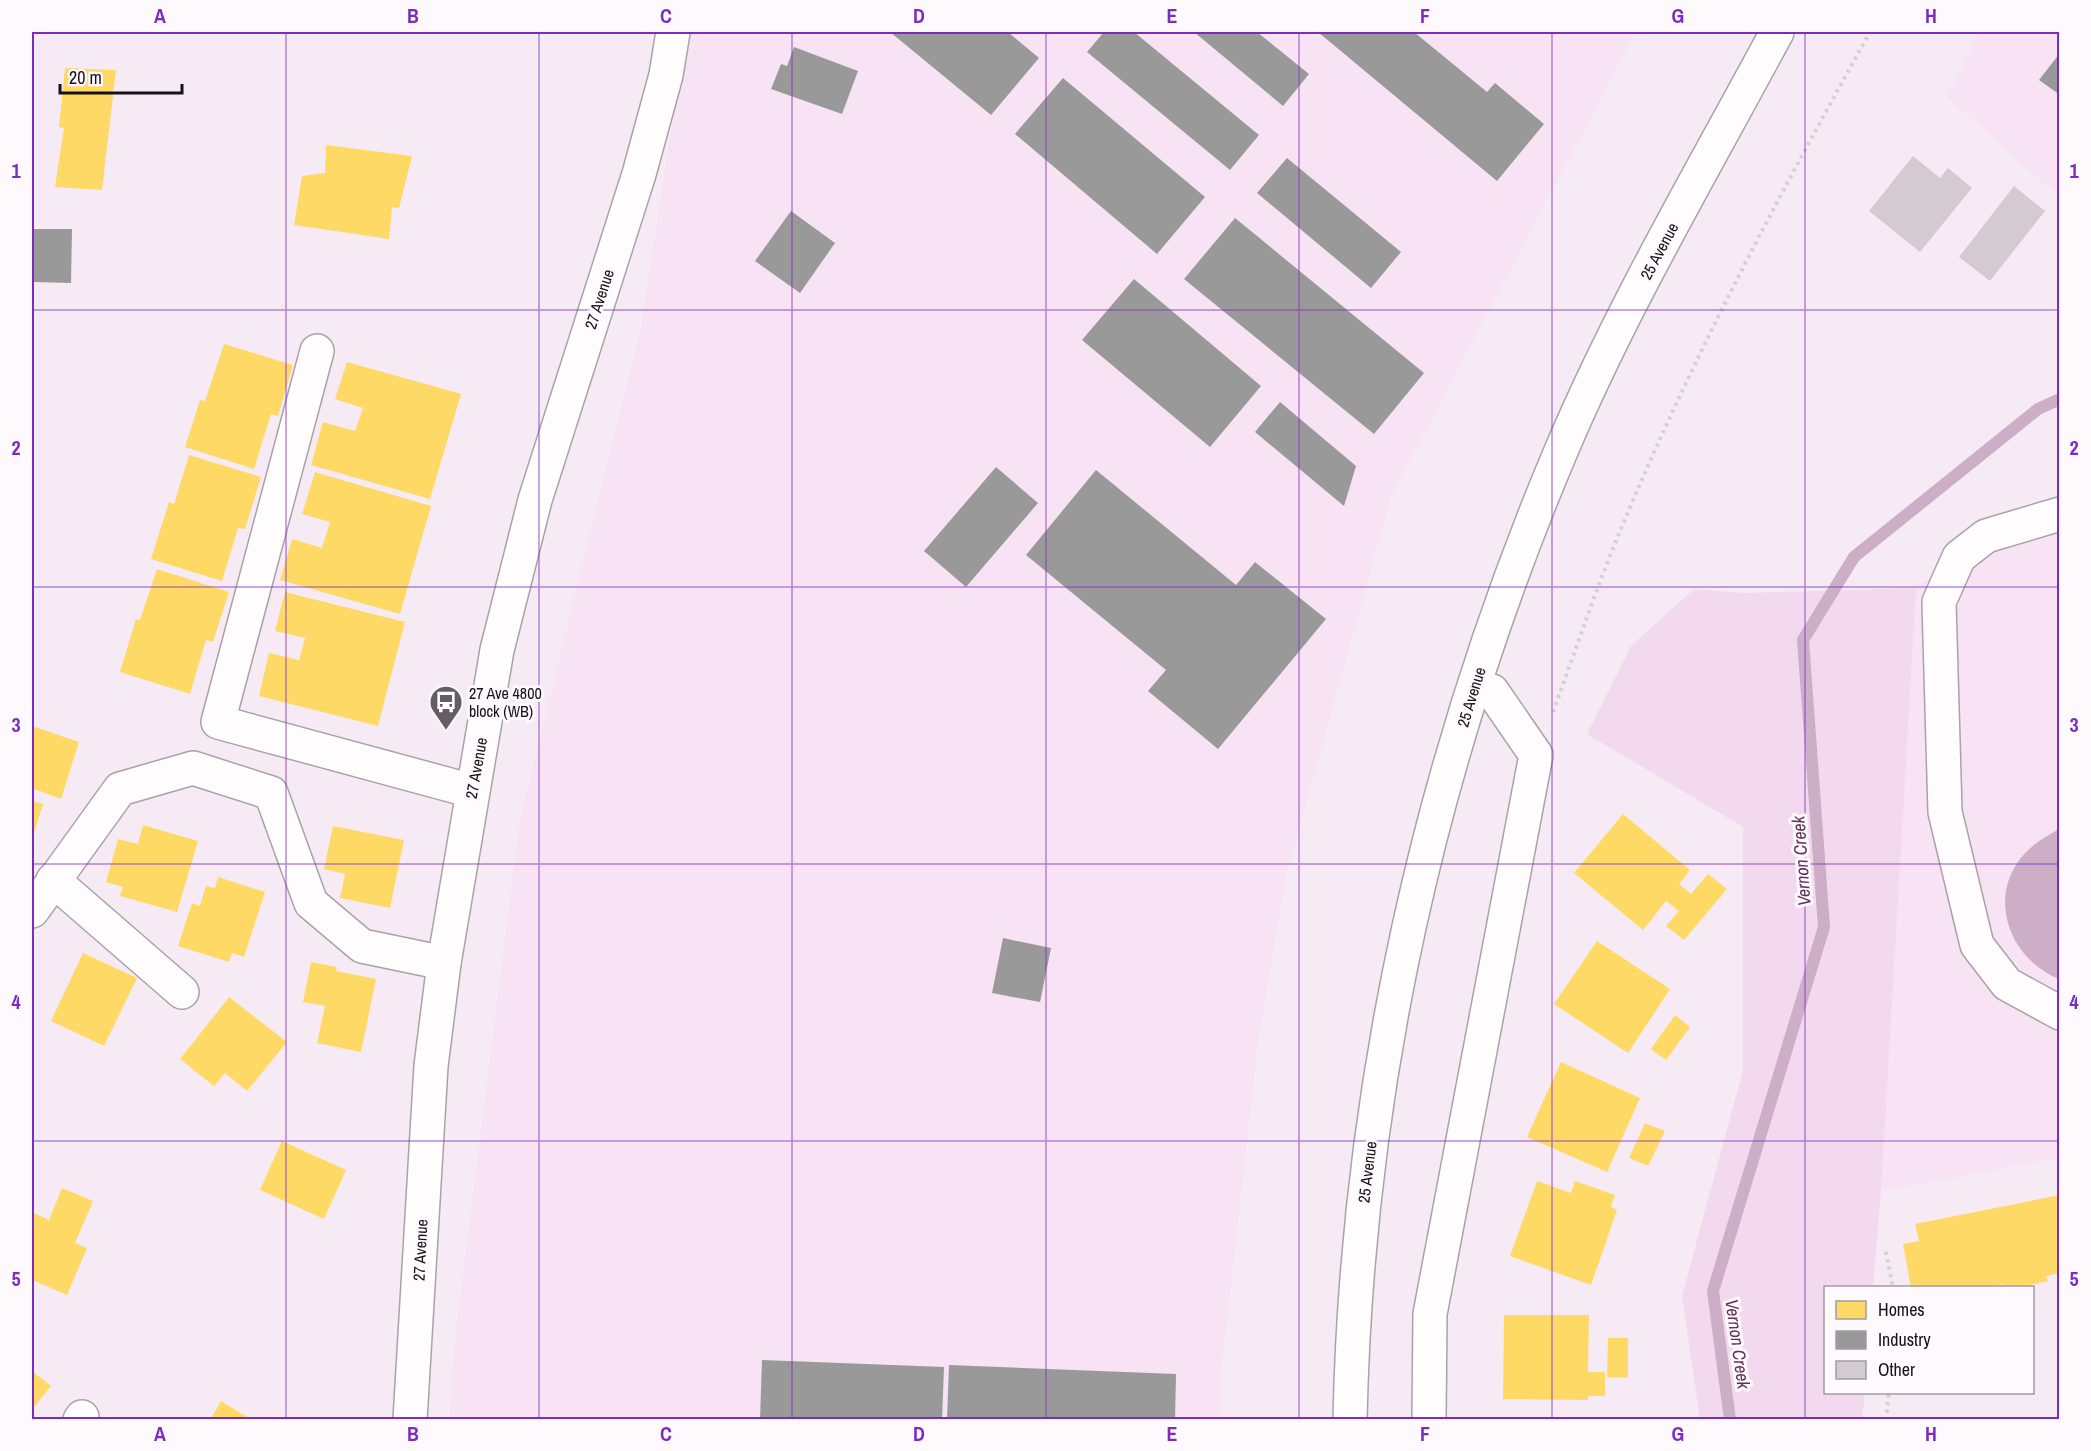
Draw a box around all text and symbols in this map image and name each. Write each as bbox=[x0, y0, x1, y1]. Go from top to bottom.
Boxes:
text: A bbox=[154, 2, 166, 29]
text: B bbox=[407, 2, 419, 29]
text: C bbox=[660, 2, 672, 29]
text: D bbox=[913, 2, 925, 29]
text: E bbox=[1167, 2, 1178, 29]
text: F bbox=[1420, 2, 1430, 29]
text: G bbox=[1672, 2, 1684, 29]
text: H bbox=[1925, 2, 1937, 29]
scale bar bbox=[60, 57, 182, 95]
text: 20 m bbox=[69, 65, 102, 90]
text: 1 bbox=[11, 157, 21, 184]
text: 1 bbox=[2069, 157, 2079, 184]
street label: 25 Avenue bbox=[1635, 219, 1683, 283]
street label: 27 Avenue bbox=[579, 266, 619, 332]
text: 2 bbox=[11, 434, 21, 461]
text: 2 bbox=[2069, 434, 2079, 461]
street label: 25 Avenue bbox=[1451, 664, 1491, 730]
place label: 27 Ave 4800 block (WB) bbox=[469, 682, 542, 722]
bus stop icon: 27 Ave 4800 block (WB) bbox=[428, 684, 464, 731]
text: 3 bbox=[11, 711, 21, 738]
text: 3 bbox=[2069, 711, 2079, 738]
street label: 27 Avenue bbox=[460, 736, 492, 800]
water label: Vernon Creek bbox=[1785, 815, 1817, 907]
text: 4 bbox=[11, 988, 21, 1015]
text: 4 bbox=[2069, 988, 2079, 1015]
street label: 25 Avenue bbox=[1352, 1140, 1382, 1204]
street label: 27 Avenue bbox=[407, 1219, 433, 1281]
text: 5 bbox=[11, 1265, 21, 1292]
text: 5 bbox=[2069, 1265, 2079, 1292]
legend bbox=[1824, 1286, 2034, 1394]
text: Homes bbox=[1878, 1297, 1925, 1322]
water label: Vernon Creek bbox=[1719, 1298, 1757, 1391]
text: Industry bbox=[1878, 1327, 1931, 1352]
text: Other bbox=[1878, 1357, 1915, 1382]
text: A bbox=[154, 1420, 166, 1447]
text: B bbox=[407, 1420, 419, 1447]
text: C bbox=[660, 1420, 672, 1447]
text: D bbox=[913, 1420, 925, 1447]
text: E bbox=[1167, 1420, 1178, 1447]
text: F bbox=[1420, 1420, 1430, 1447]
text: G bbox=[1672, 1420, 1684, 1447]
text: H bbox=[1925, 1420, 1937, 1447]

